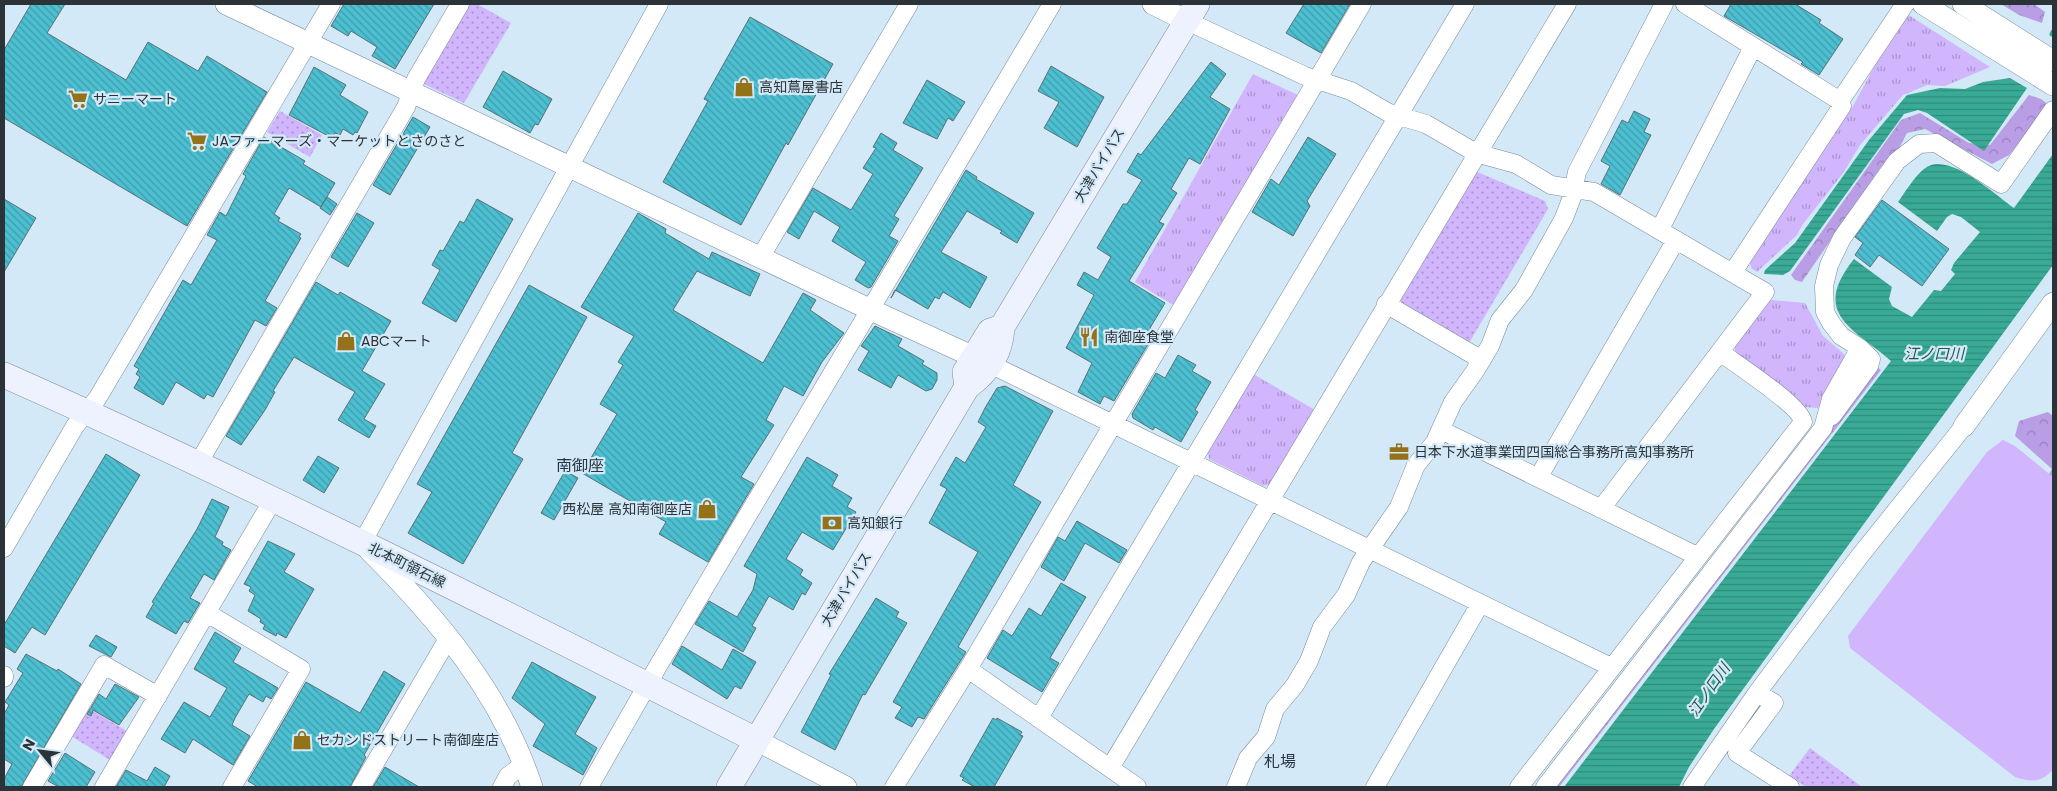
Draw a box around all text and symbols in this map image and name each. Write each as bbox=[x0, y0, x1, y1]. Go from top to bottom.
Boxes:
shop icon: 高知蔦屋書店 bbox=[733, 76, 755, 98]
place label: 高知蔦屋書店 bbox=[759, 77, 843, 97]
supermarket icon: サニーマート bbox=[67, 88, 89, 110]
place label: サニーマート bbox=[93, 89, 177, 109]
street label: 大津バイパス bbox=[1069, 124, 1129, 206]
supermarket icon: JAファーマーズ・マーケットとさのさと bbox=[186, 130, 208, 152]
place label: JAファーマーズ・マーケットとさのさと bbox=[212, 131, 466, 151]
restaurant icon: 南御座食堂 bbox=[1078, 326, 1100, 348]
place label: 南御座食堂 bbox=[1104, 327, 1174, 347]
shop icon: ABCマート bbox=[335, 330, 357, 352]
place label: ABCマート bbox=[361, 331, 432, 351]
water label: 江ノ口川 bbox=[1904, 343, 1966, 364]
office icon: 日本下水道事業団四国総合事務所高知事務所 bbox=[1388, 441, 1410, 463]
place label: 日本下水道事業団四国総合事務所高知事務所 bbox=[1414, 442, 1694, 462]
district label: 南御座 bbox=[556, 454, 604, 477]
shop icon: 西松屋 高知南御座店 bbox=[696, 498, 718, 520]
place label: 西松屋 高知南御座店 bbox=[562, 499, 692, 519]
bank icon: 高知銀行 bbox=[821, 512, 843, 534]
place label: 高知銀行 bbox=[847, 513, 903, 533]
street label: 北本町領石線 bbox=[365, 538, 449, 592]
street label: 大津バイパス bbox=[816, 548, 876, 630]
water label: 江ノ口川 bbox=[1683, 657, 1736, 720]
north arrow bbox=[15, 726, 65, 776]
shop icon: セカンドストリート南御座店 bbox=[291, 729, 313, 751]
place label: セカンドストリート南御座店 bbox=[317, 730, 499, 750]
text: N bbox=[17, 735, 40, 754]
district label: 札場 bbox=[1264, 750, 1296, 773]

